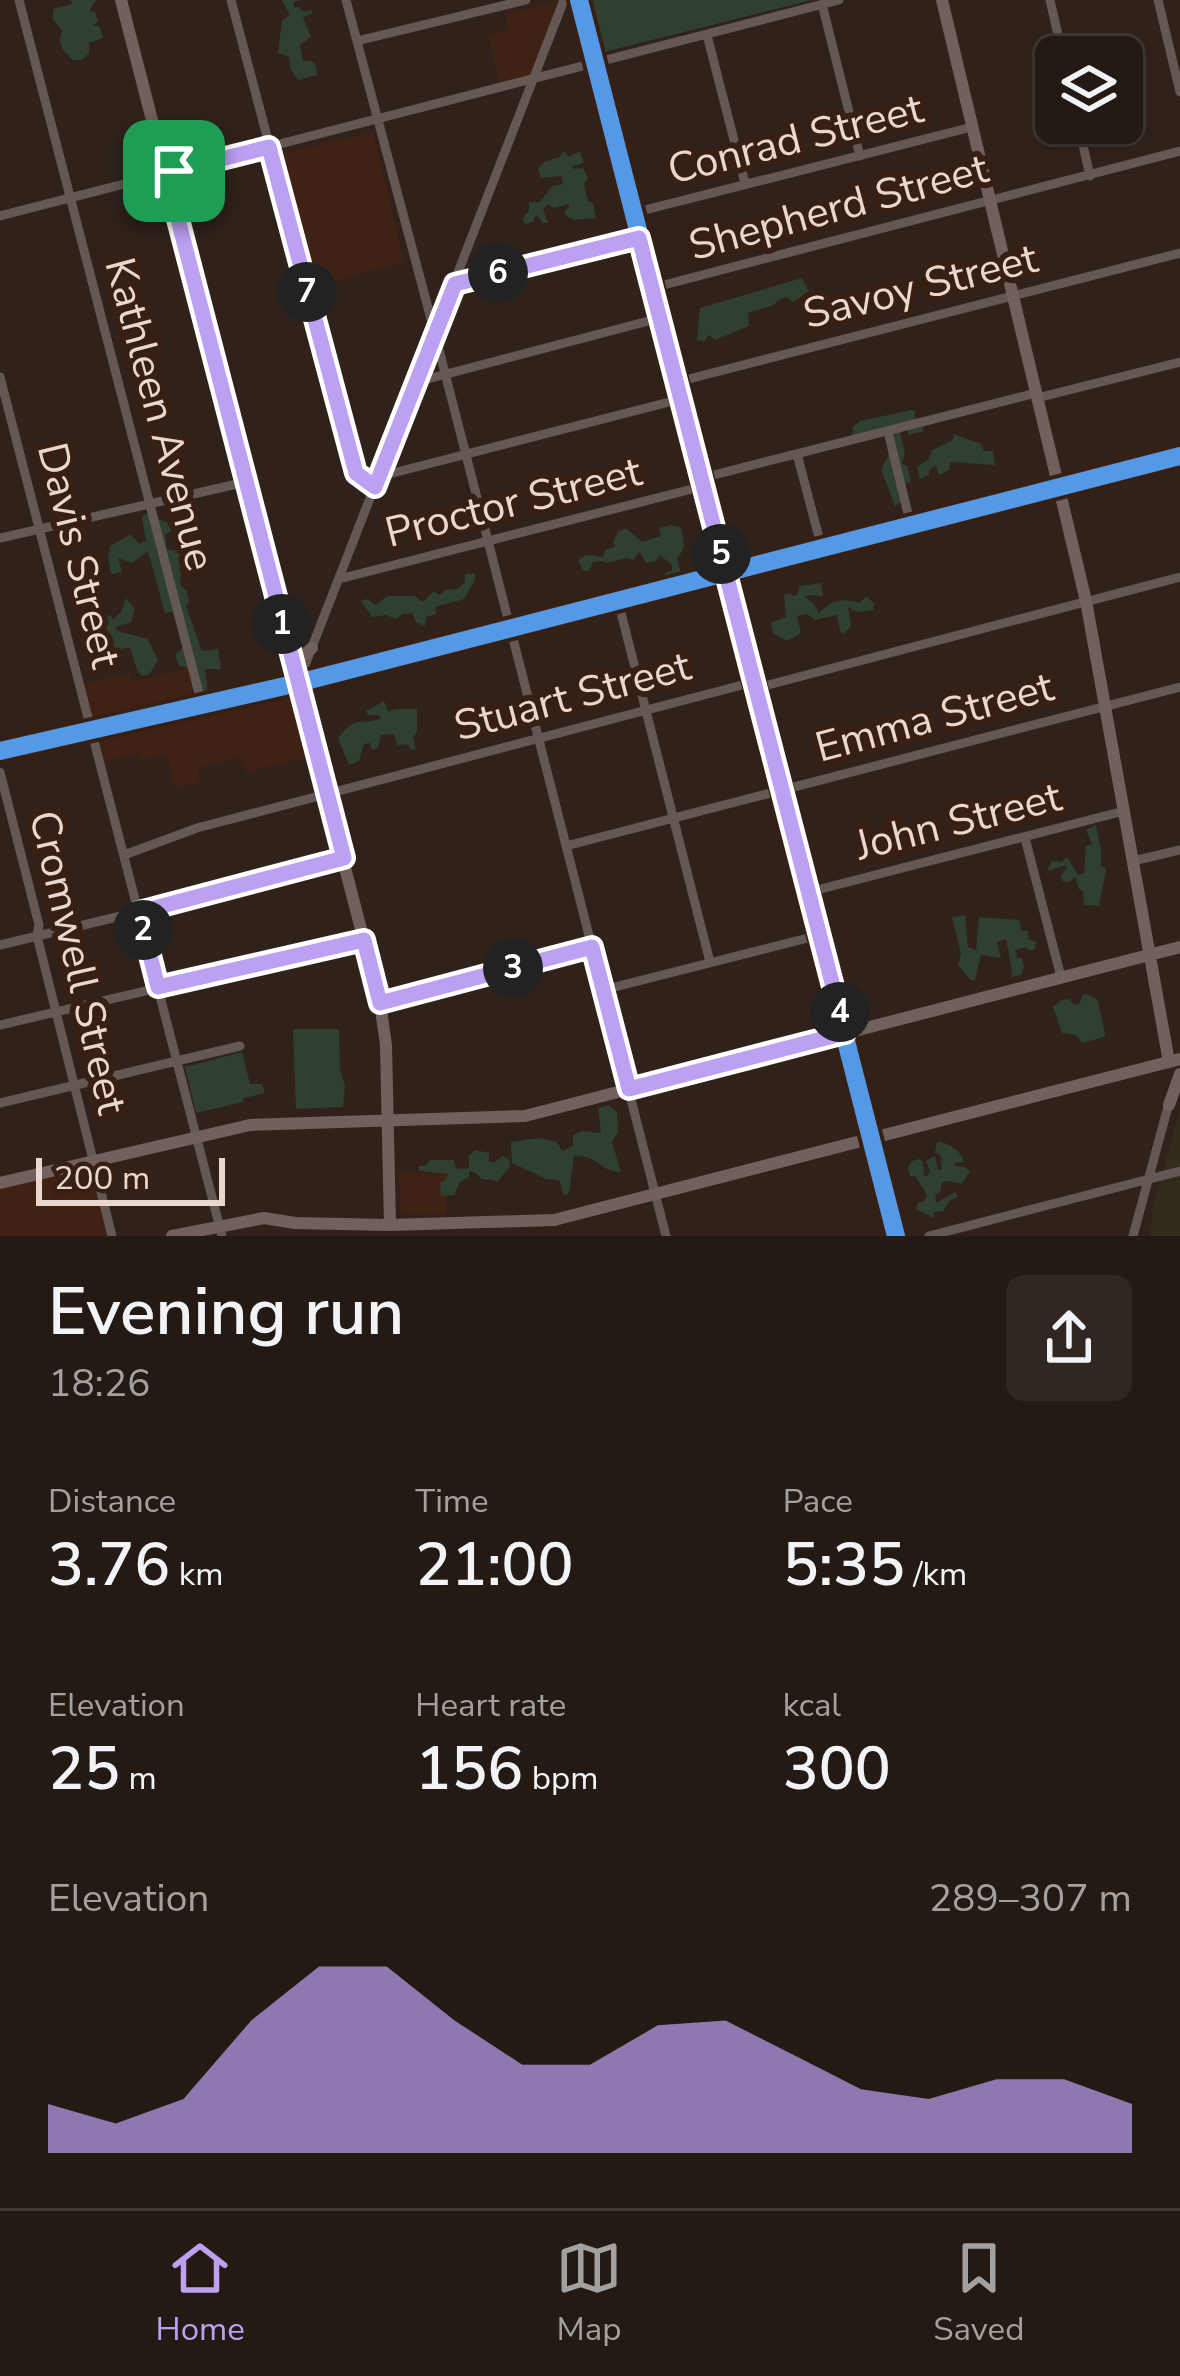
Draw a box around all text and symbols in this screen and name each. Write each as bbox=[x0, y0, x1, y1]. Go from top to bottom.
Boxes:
map controls bbox=[1035, 36, 1143, 144]
button: layers bbox=[1035, 36, 1143, 144]
street label: Conrad Street bbox=[662, 80, 929, 199]
pin bbox=[123, 120, 225, 222]
icon: arrive bbox=[141, 138, 207, 204]
street label: Shepherd Street bbox=[683, 140, 994, 275]
street label: Savoy Street bbox=[797, 230, 1044, 343]
pin: 6 bbox=[468, 243, 528, 303]
text: 6 bbox=[488, 250, 508, 295]
street label: Kathleen Avenue bbox=[90, 252, 229, 577]
pin: 7 bbox=[277, 262, 337, 322]
text: 7 bbox=[297, 269, 317, 314]
street label: Davis Street bbox=[23, 437, 134, 674]
street label: Proctor Street bbox=[379, 443, 648, 562]
pin: 5 bbox=[691, 524, 751, 584]
text: 5 bbox=[711, 531, 731, 576]
pin: 1 bbox=[252, 594, 312, 654]
text: 1 bbox=[272, 601, 292, 646]
street label: Stuart Street bbox=[448, 637, 697, 755]
street label: Emma Street bbox=[809, 658, 1060, 777]
street label: John Street bbox=[849, 768, 1067, 875]
street label: Cromwell Street bbox=[15, 805, 140, 1120]
pin: 2 bbox=[113, 900, 173, 960]
text: 2 bbox=[133, 907, 153, 952]
pin: 3 bbox=[483, 938, 543, 998]
text: 3 bbox=[503, 945, 523, 990]
pin: 4 bbox=[810, 982, 870, 1042]
text: 4 bbox=[830, 989, 850, 1034]
scale bar bbox=[36, 1152, 225, 1205]
text: 200 m bbox=[54, 1156, 150, 1201]
text: Evening run bbox=[48, 1267, 404, 1357]
button: share bbox=[1006, 1275, 1132, 1401]
text: 18:26 bbox=[48, 1357, 151, 1410]
text: Distance bbox=[48, 1479, 176, 1524]
text: Time bbox=[415, 1479, 489, 1524]
text: Pace bbox=[783, 1479, 853, 1524]
text: 3.76 bbox=[48, 1524, 170, 1606]
text: 21:00 bbox=[415, 1524, 574, 1606]
text: 5:35 bbox=[783, 1524, 905, 1606]
text: km bbox=[170, 1552, 223, 1597]
text: /km bbox=[905, 1552, 967, 1597]
text: Elevation bbox=[48, 1683, 185, 1728]
text: Heart rate bbox=[415, 1683, 566, 1728]
text: kcal bbox=[783, 1683, 841, 1728]
text: 25 bbox=[48, 1728, 120, 1810]
text: 156 bbox=[415, 1728, 523, 1810]
text: 300 bbox=[783, 1728, 891, 1810]
text: m bbox=[120, 1756, 157, 1801]
text: bpm bbox=[523, 1756, 599, 1801]
text: Elevation bbox=[48, 1872, 209, 1925]
text: 289–307 m bbox=[929, 1872, 1132, 1925]
tab: Home bbox=[156, 2235, 245, 2352]
tab: Map bbox=[556, 2235, 622, 2352]
tab: Saved bbox=[933, 2235, 1024, 2352]

